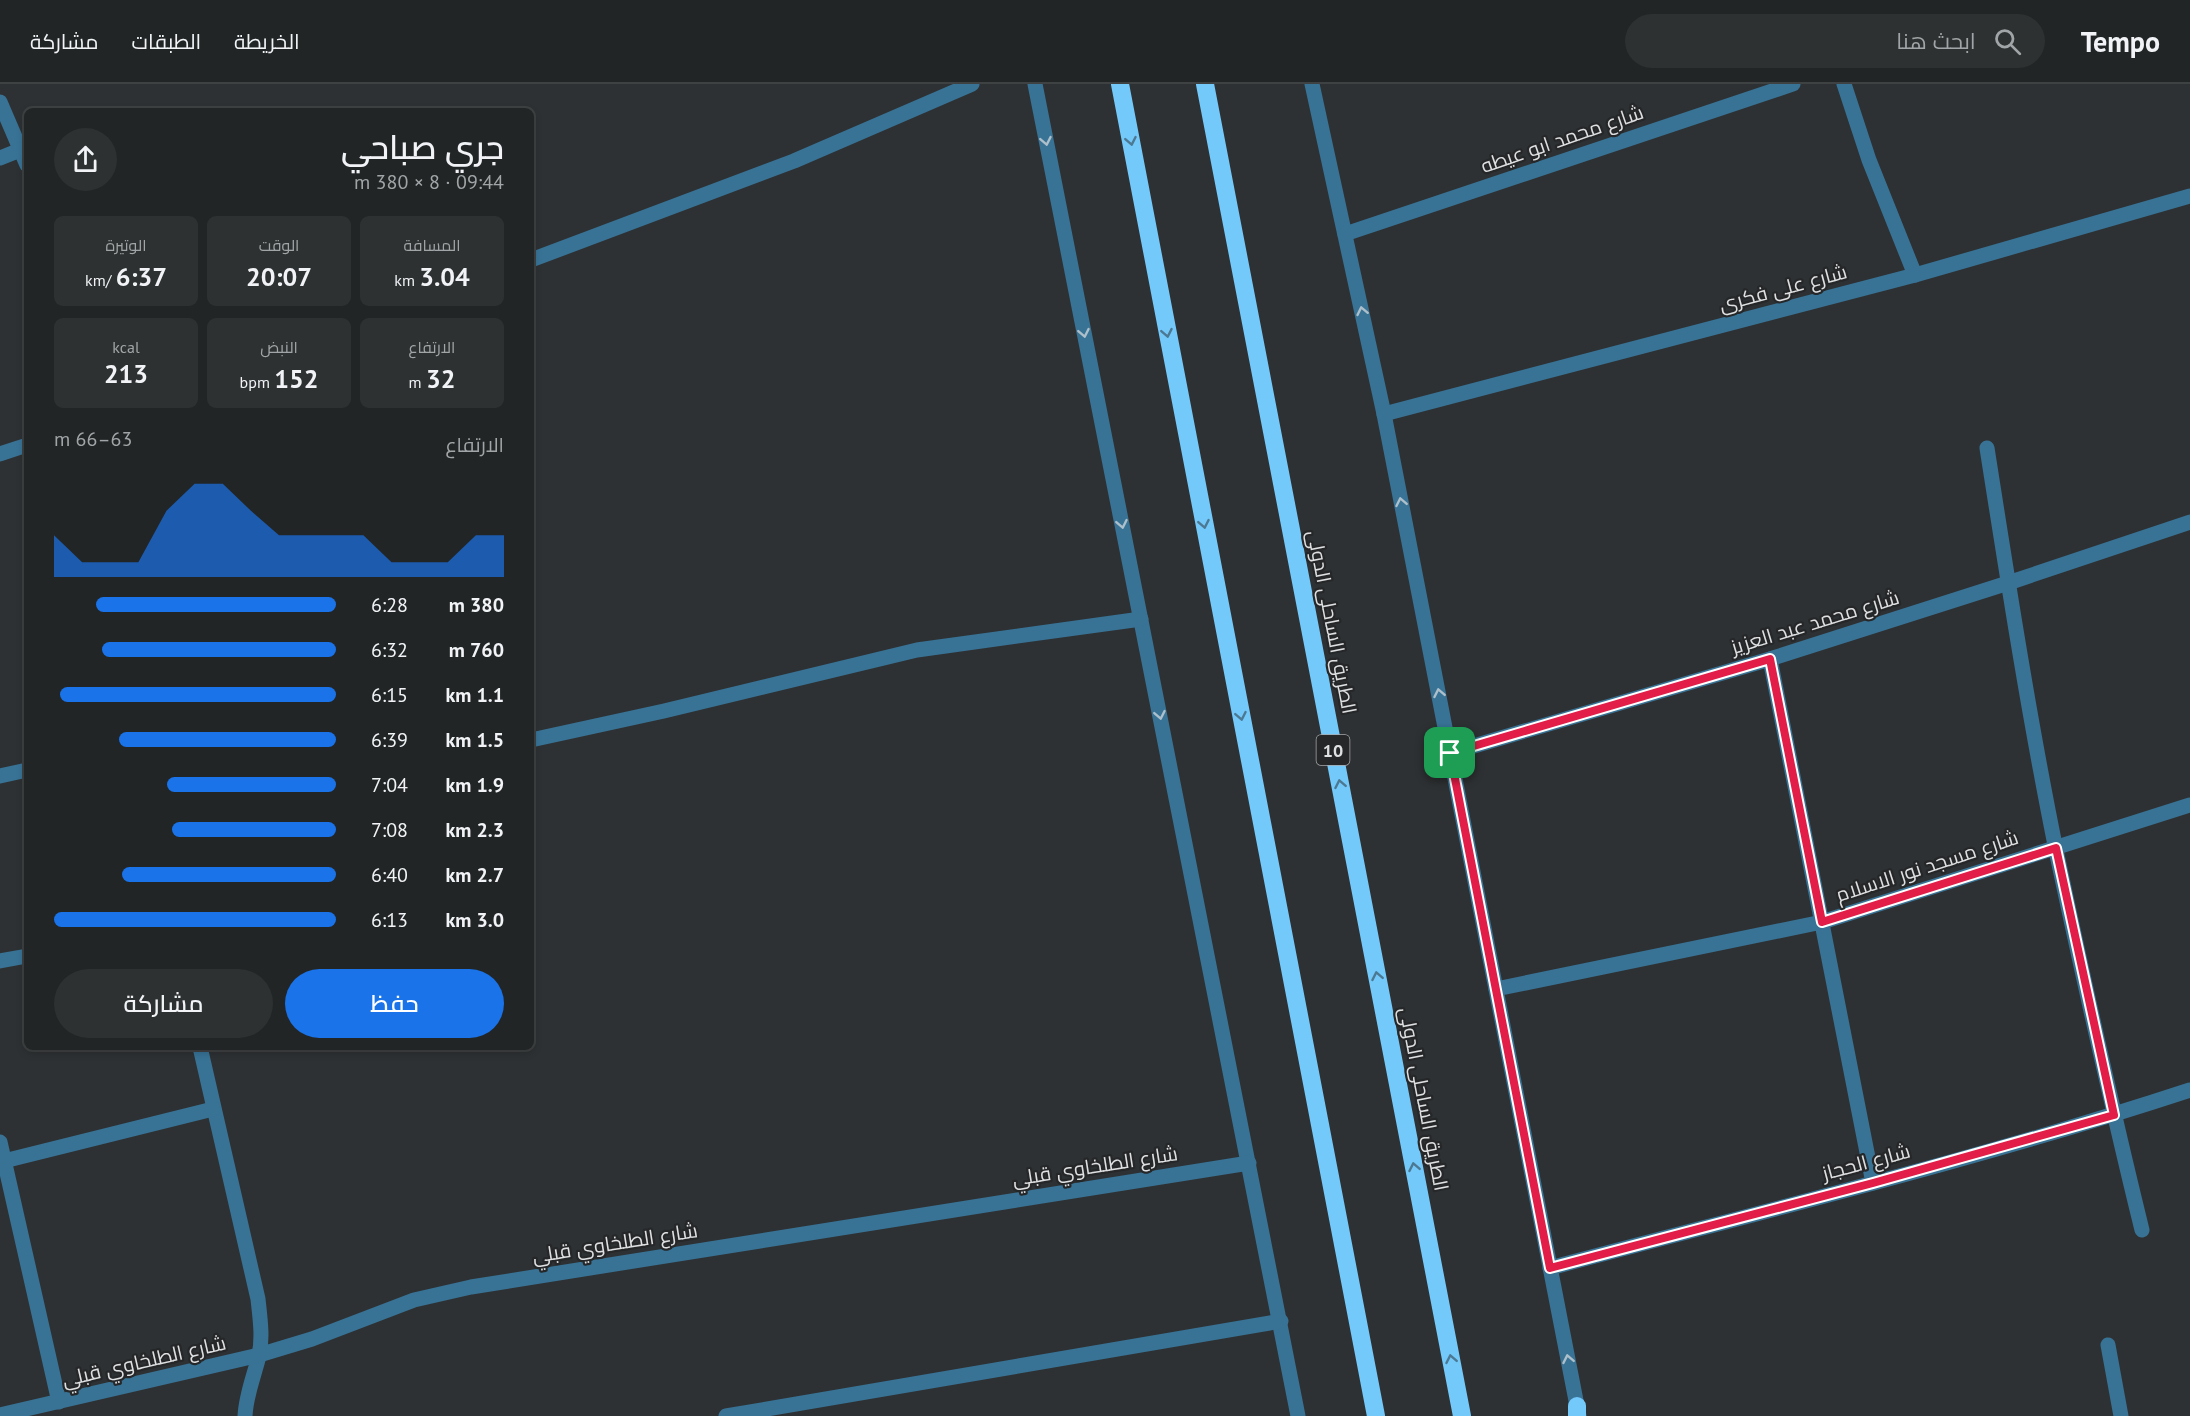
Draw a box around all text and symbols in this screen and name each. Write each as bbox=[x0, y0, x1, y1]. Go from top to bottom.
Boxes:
search box bbox=[1625, 14, 2045, 68]
text: Tempo bbox=[2081, 23, 2160, 60]
icon: search bbox=[1991, 25, 2024, 58]
text: ابحث هنا bbox=[1896, 27, 1976, 55]
text: مشاركة bbox=[30, 28, 99, 55]
text: الطبقات bbox=[132, 28, 201, 55]
text: الخريطة bbox=[234, 28, 300, 55]
street label: شارع محمد ابو عيطه bbox=[1477, 99, 1647, 180]
text: جري صباحي bbox=[341, 125, 504, 168]
button: share bbox=[54, 128, 117, 191]
one-way arrow bbox=[1039, 136, 1052, 146]
one-way arrow bbox=[1124, 136, 1137, 146]
text: 09:44 · 8 × 380 m bbox=[354, 169, 504, 195]
text: الوتيرة bbox=[105, 235, 147, 255]
text: الوقت bbox=[259, 235, 299, 255]
text: المسافة bbox=[404, 235, 460, 255]
street label: شارع على فكرى bbox=[1716, 258, 1850, 319]
text: 6:37 bbox=[116, 260, 167, 293]
text: 20:07 bbox=[246, 260, 312, 293]
text: 3.04 bbox=[419, 260, 470, 293]
text: /km bbox=[85, 270, 116, 290]
text: km bbox=[394, 270, 419, 290]
one-way arrow bbox=[1356, 306, 1369, 316]
one-way arrow bbox=[1077, 327, 1090, 337]
one-way arrow bbox=[1160, 328, 1173, 338]
text: kcal bbox=[112, 337, 140, 357]
text: النبض bbox=[260, 337, 298, 357]
text: الارتفاع bbox=[409, 337, 455, 357]
text: 213 bbox=[104, 357, 148, 390]
text: 152 bbox=[274, 362, 318, 395]
text: 32 bbox=[426, 362, 455, 395]
text: bpm bbox=[240, 372, 274, 392]
text: m bbox=[409, 372, 426, 392]
text: 63–66 m bbox=[54, 426, 132, 452]
text: الارتفاع bbox=[445, 432, 504, 458]
one-way arrow bbox=[1395, 497, 1408, 507]
one-way arrow bbox=[1115, 519, 1128, 529]
one-way arrow bbox=[1197, 519, 1210, 529]
street label: الطريق الساحلى الدولى bbox=[1301, 528, 1363, 716]
street label: شارع محمد عبد العزيز bbox=[1727, 584, 1903, 661]
text: 6:28 bbox=[371, 592, 408, 618]
text: 380 m bbox=[449, 592, 504, 618]
text: 6:32 bbox=[371, 637, 408, 663]
text: 760 m bbox=[449, 637, 504, 663]
text: 6:15 bbox=[371, 682, 408, 708]
text: 1.1 km bbox=[445, 682, 504, 708]
one-way arrow bbox=[1433, 688, 1446, 698]
one-way arrow bbox=[1153, 710, 1166, 720]
one-way arrow bbox=[1234, 711, 1247, 721]
text: 6:39 bbox=[371, 727, 408, 753]
text: 1.5 km bbox=[445, 727, 504, 753]
pin bbox=[1424, 727, 1475, 778]
road number: 10 bbox=[1316, 735, 1350, 765]
icon: arrive bbox=[1433, 736, 1466, 769]
text: 7:04 bbox=[371, 772, 408, 798]
text: 1.9 km bbox=[445, 772, 504, 798]
one-way arrow bbox=[1334, 780, 1347, 790]
text: 7:08 bbox=[371, 817, 408, 843]
text: 2.3 km bbox=[445, 817, 504, 843]
street label: شارع مسجد نور الاسلام bbox=[1832, 824, 2022, 909]
text: 6:40 bbox=[371, 862, 408, 888]
text: 2.7 km bbox=[445, 862, 504, 888]
text: 6:13 bbox=[371, 907, 408, 933]
text: 3.0 km bbox=[445, 907, 504, 933]
button: مشاركة bbox=[54, 969, 273, 1038]
button: حفظ bbox=[285, 969, 504, 1038]
one-way arrow bbox=[1371, 971, 1384, 981]
street label: الطريق الساحلى الدولى bbox=[1393, 1005, 1455, 1193]
street label: شارع الحجاز bbox=[1818, 1138, 1913, 1187]
street label: شارع الطلخاوي قبلي bbox=[1010, 1140, 1180, 1195]
one-way arrow bbox=[1408, 1162, 1421, 1172]
street label: شارع الطلخاوي قبلي bbox=[530, 1217, 700, 1272]
street label: شارع الطلخاوي قبلي bbox=[60, 1330, 229, 1395]
one-way arrow bbox=[1445, 1354, 1458, 1364]
one-way arrow bbox=[1562, 1354, 1575, 1364]

